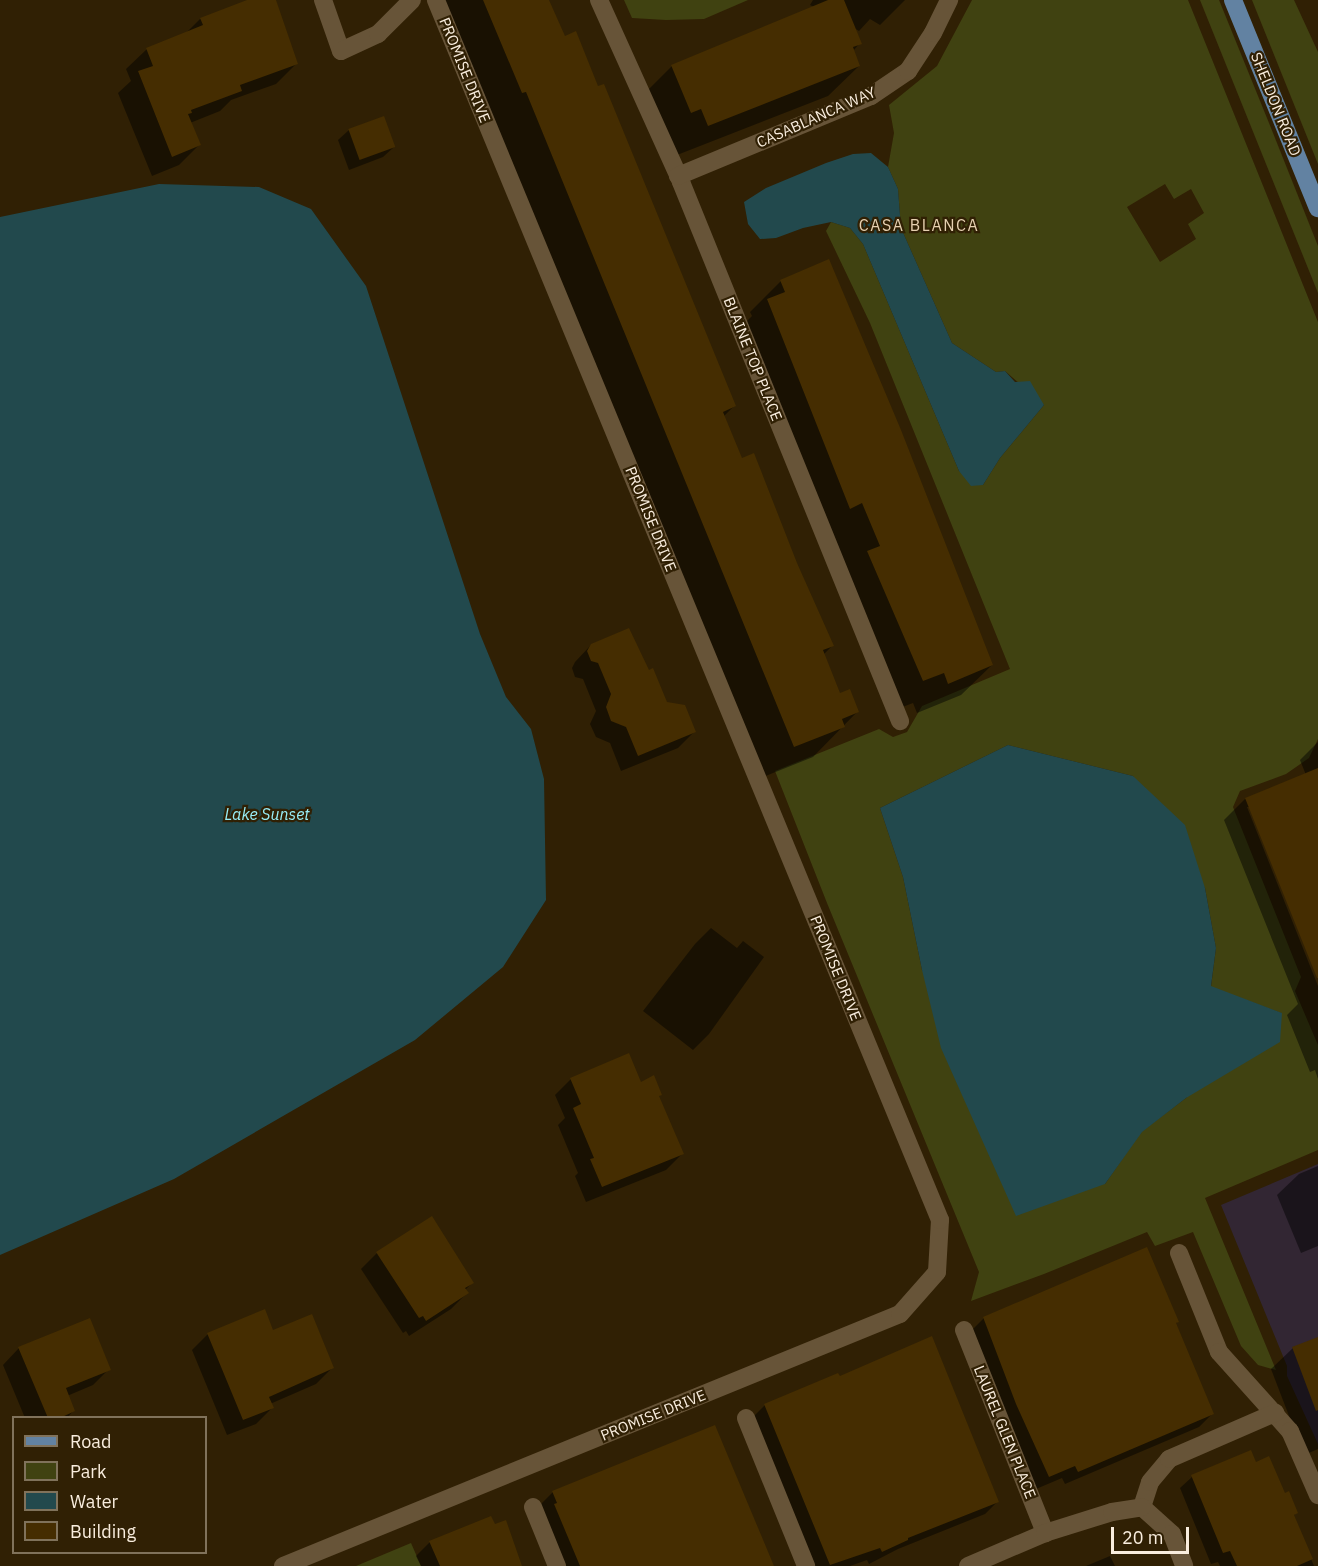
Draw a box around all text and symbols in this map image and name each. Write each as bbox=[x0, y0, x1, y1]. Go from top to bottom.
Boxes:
street label: PROMISE DRIVE bbox=[436, 15, 494, 125]
street label: SHELDON ROAD bbox=[1247, 50, 1305, 158]
street label: CASABLANCA WAY bbox=[754, 83, 878, 151]
district label: CASA BLANCA bbox=[859, 215, 979, 235]
street label: BLAINE TOP PLACE bbox=[720, 294, 786, 424]
street label: PROMISE DRIVE bbox=[622, 464, 680, 574]
water label: Lake Sunset bbox=[225, 804, 309, 824]
street label: PROMISE DRIVE bbox=[807, 913, 865, 1023]
street label: LAUREL GLEN PLACE bbox=[970, 1363, 1040, 1501]
street label: PROMISE DRIVE bbox=[598, 1386, 708, 1444]
legend bbox=[12, 1416, 207, 1554]
text: Road bbox=[70, 1430, 111, 1453]
text: Park bbox=[70, 1460, 106, 1483]
text: Water bbox=[70, 1490, 118, 1513]
scale bar bbox=[1114, 1515, 1192, 1553]
text: Building bbox=[70, 1520, 136, 1543]
text: 20 m bbox=[1122, 1526, 1164, 1549]

